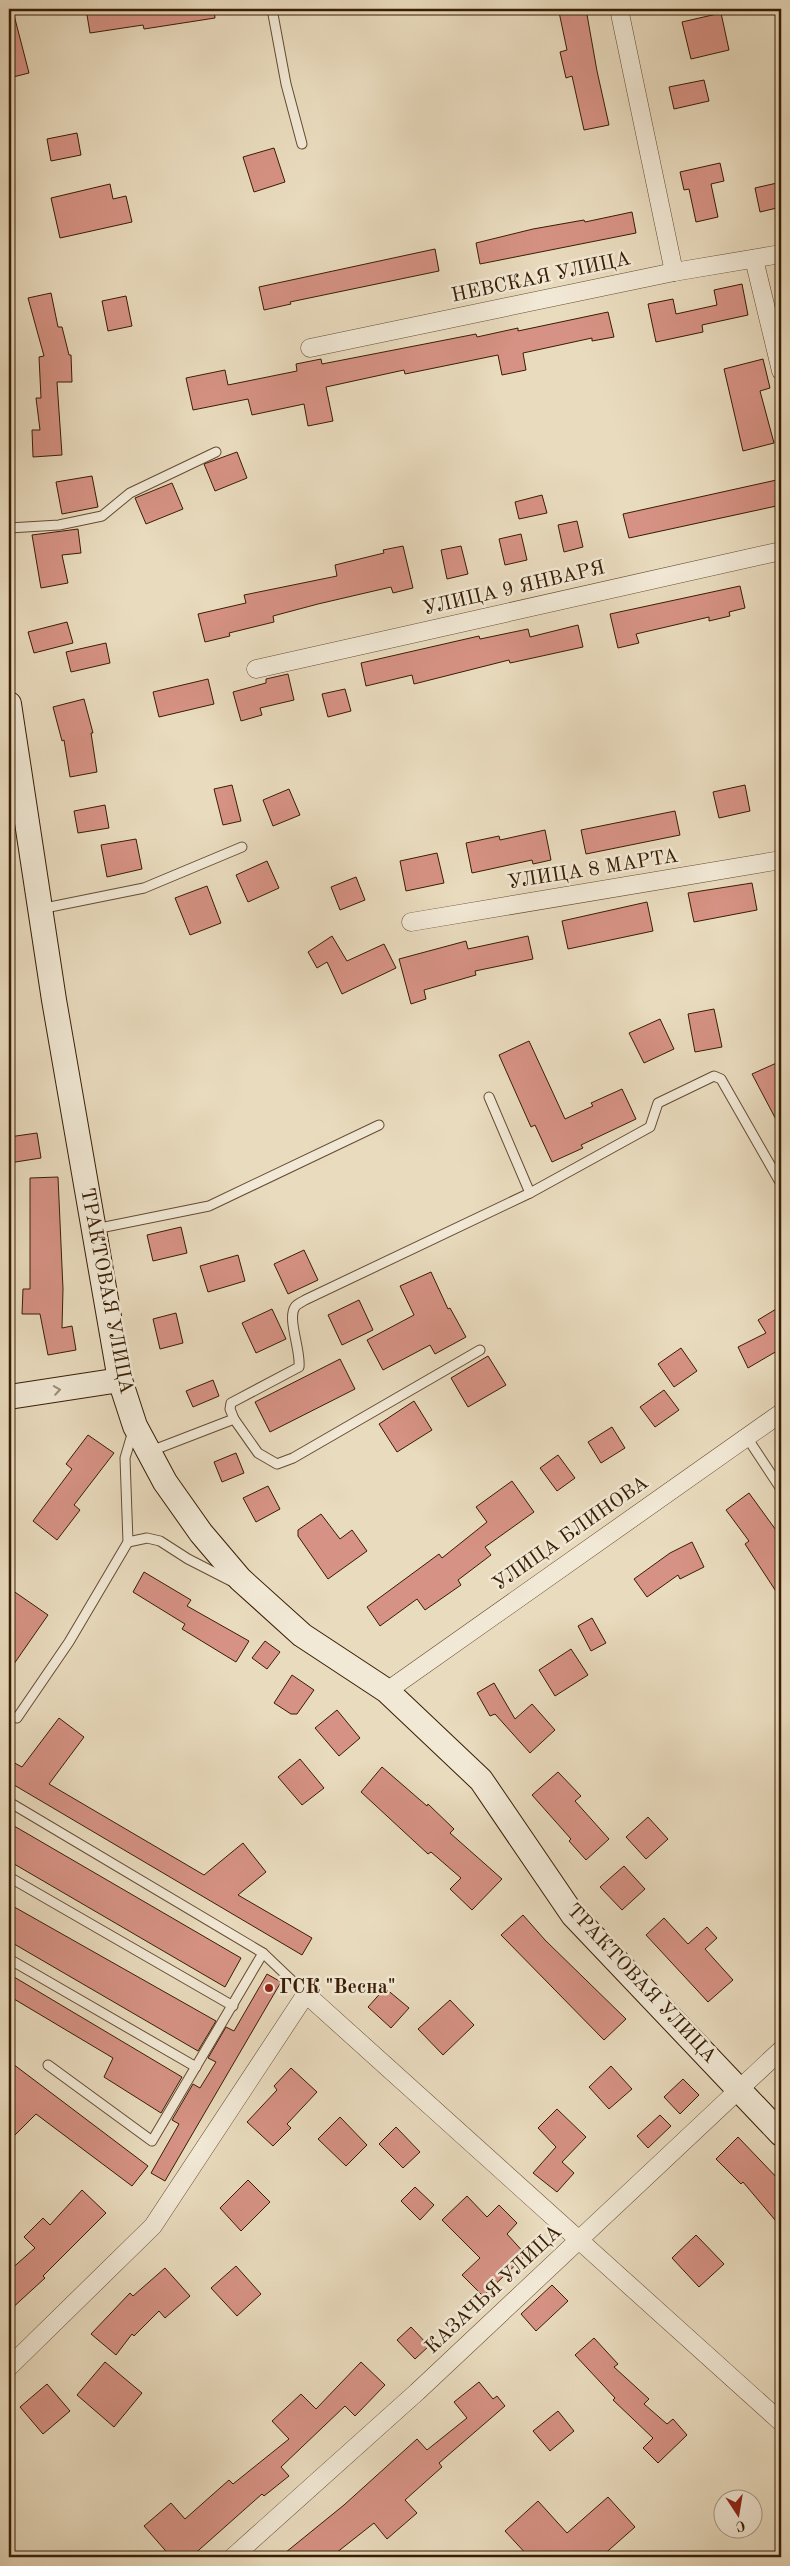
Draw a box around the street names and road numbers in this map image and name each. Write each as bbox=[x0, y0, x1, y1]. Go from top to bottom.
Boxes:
street label: НЕВСКАЯ УЛИЦА bbox=[450, 249, 632, 307]
street label: УЛИЦА 9 ЯНВАРЯ bbox=[421, 558, 607, 620]
street label: УЛИЦА 8 МАРТА bbox=[506, 847, 680, 893]
street label: ТРАКТОВАЯ УЛИЦА bbox=[76, 1186, 136, 1396]
street label: УЛИЦА БЛИНОВА bbox=[490, 1473, 652, 1595]
street label: ТРАКТОВАЯ УЛИЦА bbox=[562, 1901, 720, 2067]
street label: КАЗАЧЬЯ УЛИЦА bbox=[422, 2222, 566, 2358]

